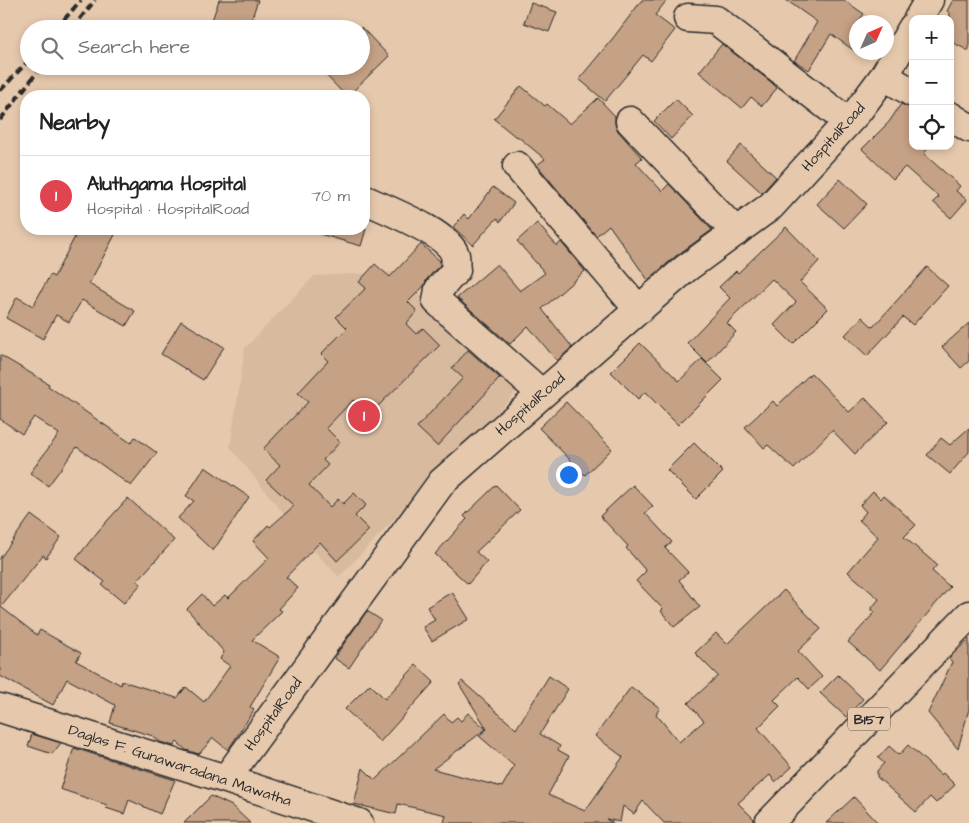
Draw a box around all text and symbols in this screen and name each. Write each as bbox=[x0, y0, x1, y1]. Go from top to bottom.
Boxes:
north arrow bbox=[849, 15, 894, 60]
map controls bbox=[909, 15, 954, 150]
button: + bbox=[909, 15, 954, 60]
search box bbox=[20, 20, 370, 75]
icon: search bbox=[38, 34, 66, 62]
text: Search here bbox=[78, 34, 190, 61]
button: − bbox=[909, 60, 954, 105]
street label: HospitalRoad bbox=[797, 98, 870, 176]
button: locate bbox=[909, 105, 954, 150]
text: Nearby bbox=[40, 108, 110, 137]
text: Aluthgama Hospital bbox=[87, 171, 246, 198]
text: 1 bbox=[55, 185, 57, 207]
text: 70 m bbox=[311, 185, 350, 207]
text: Hospital · HospitalRoad bbox=[87, 198, 249, 220]
street label: HospitalRoad bbox=[491, 368, 570, 441]
pin: 1 bbox=[348, 397, 380, 435]
your location bbox=[556, 462, 582, 488]
street label: HospitalRoad bbox=[240, 673, 307, 755]
road number: B157 bbox=[848, 708, 890, 731]
street label: Daglas F. Gunawaradana Mawatha bbox=[65, 719, 294, 813]

